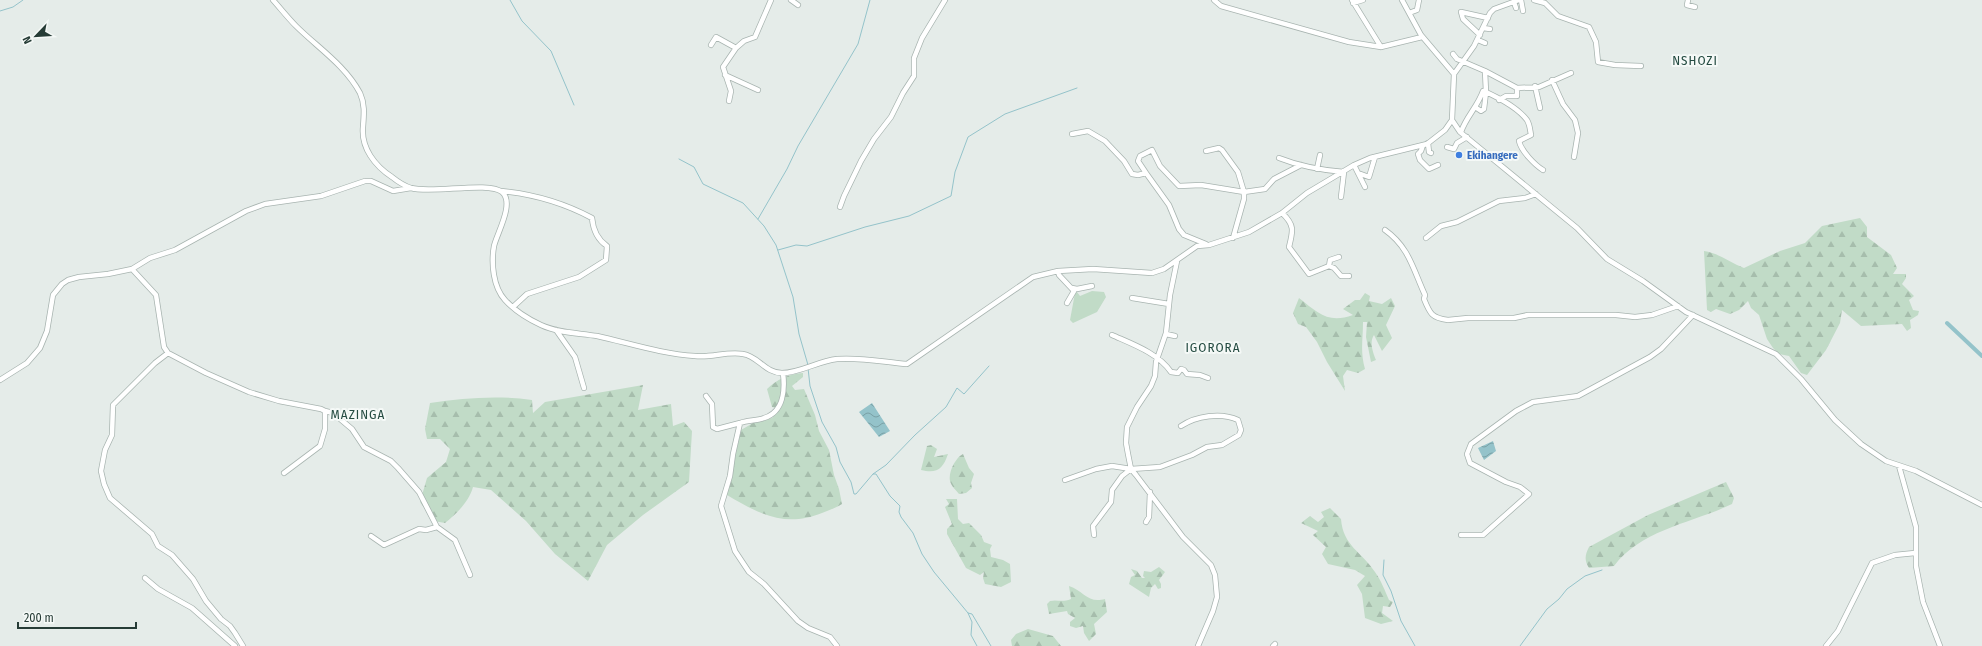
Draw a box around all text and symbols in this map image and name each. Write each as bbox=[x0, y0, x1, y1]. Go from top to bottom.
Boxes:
north arrow bbox=[16, 16, 56, 56]
text: N bbox=[20, 34, 35, 46]
district label: NSHOZI bbox=[1672, 53, 1718, 68]
place label: Ekihangere bbox=[1467, 149, 1518, 162]
marker: Ekihangere bbox=[1454, 150, 1464, 160]
district label: IGORORA bbox=[1185, 340, 1241, 355]
district label: MAZINGA bbox=[331, 407, 385, 422]
scale bar bbox=[18, 604, 136, 630]
text: 200 m bbox=[24, 611, 54, 625]

